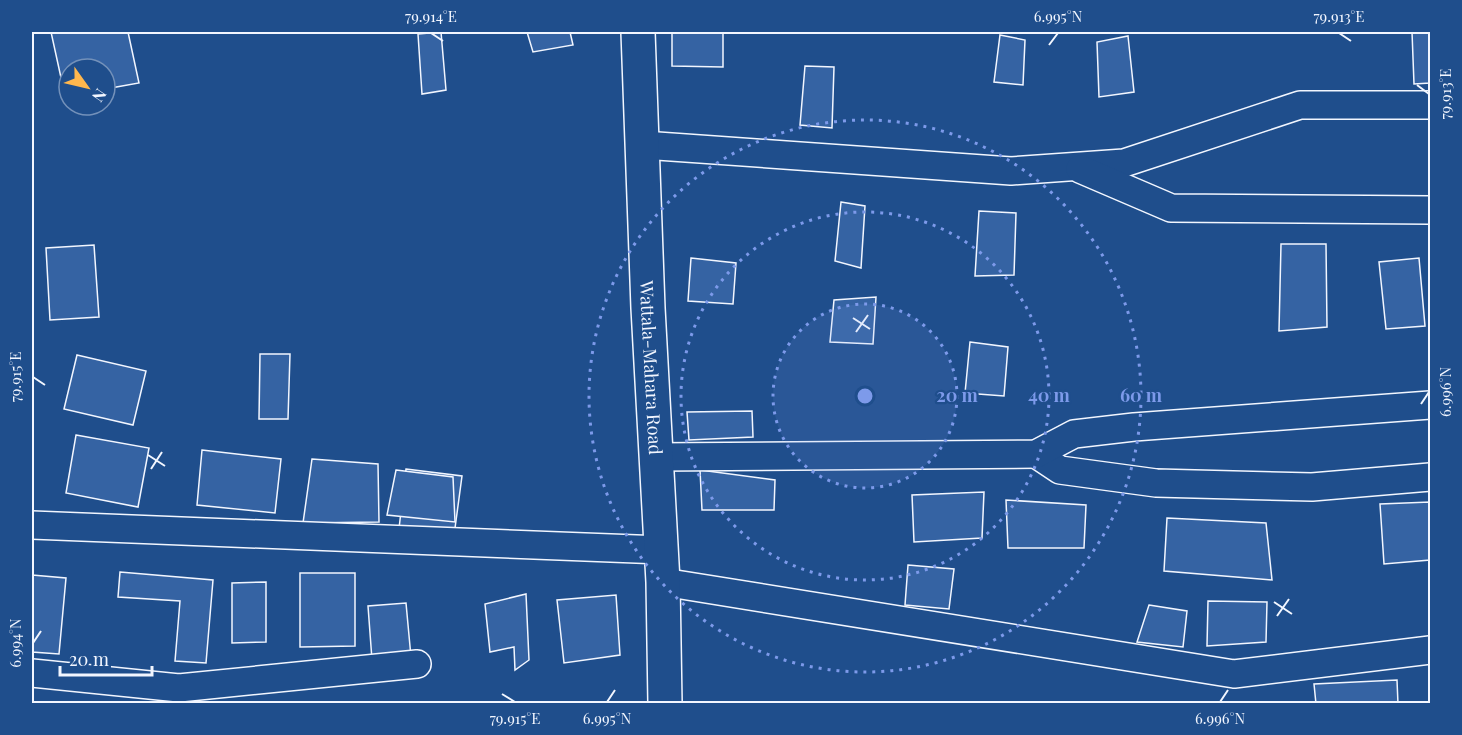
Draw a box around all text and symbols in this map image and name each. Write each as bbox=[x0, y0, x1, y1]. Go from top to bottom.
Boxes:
text: 79.914°E bbox=[405, 6, 457, 26]
text: 6.995°N bbox=[1034, 6, 1083, 26]
text: 79.913°E bbox=[1314, 6, 1364, 26]
north arrow bbox=[57, 57, 117, 117]
text: 79.913°E bbox=[1435, 69, 1455, 119]
text: N bbox=[88, 85, 112, 107]
street label: Wattala-Mahara Road bbox=[635, 279, 668, 456]
text: 79.915°E bbox=[5, 352, 25, 402]
text: 6.996°N bbox=[1435, 367, 1455, 417]
text: 20 m bbox=[936, 383, 978, 407]
text: 40 m bbox=[1028, 383, 1071, 407]
text: 60 m bbox=[1120, 383, 1163, 407]
centre of rings bbox=[855, 386, 875, 406]
text: 6.994°N bbox=[5, 618, 25, 668]
scale bar bbox=[60, 639, 152, 677]
text: 20 m bbox=[69, 647, 109, 671]
text: 79.915°E bbox=[490, 708, 540, 728]
text: 6.995°N bbox=[583, 708, 632, 728]
text: 6.996°N bbox=[1195, 708, 1245, 728]

